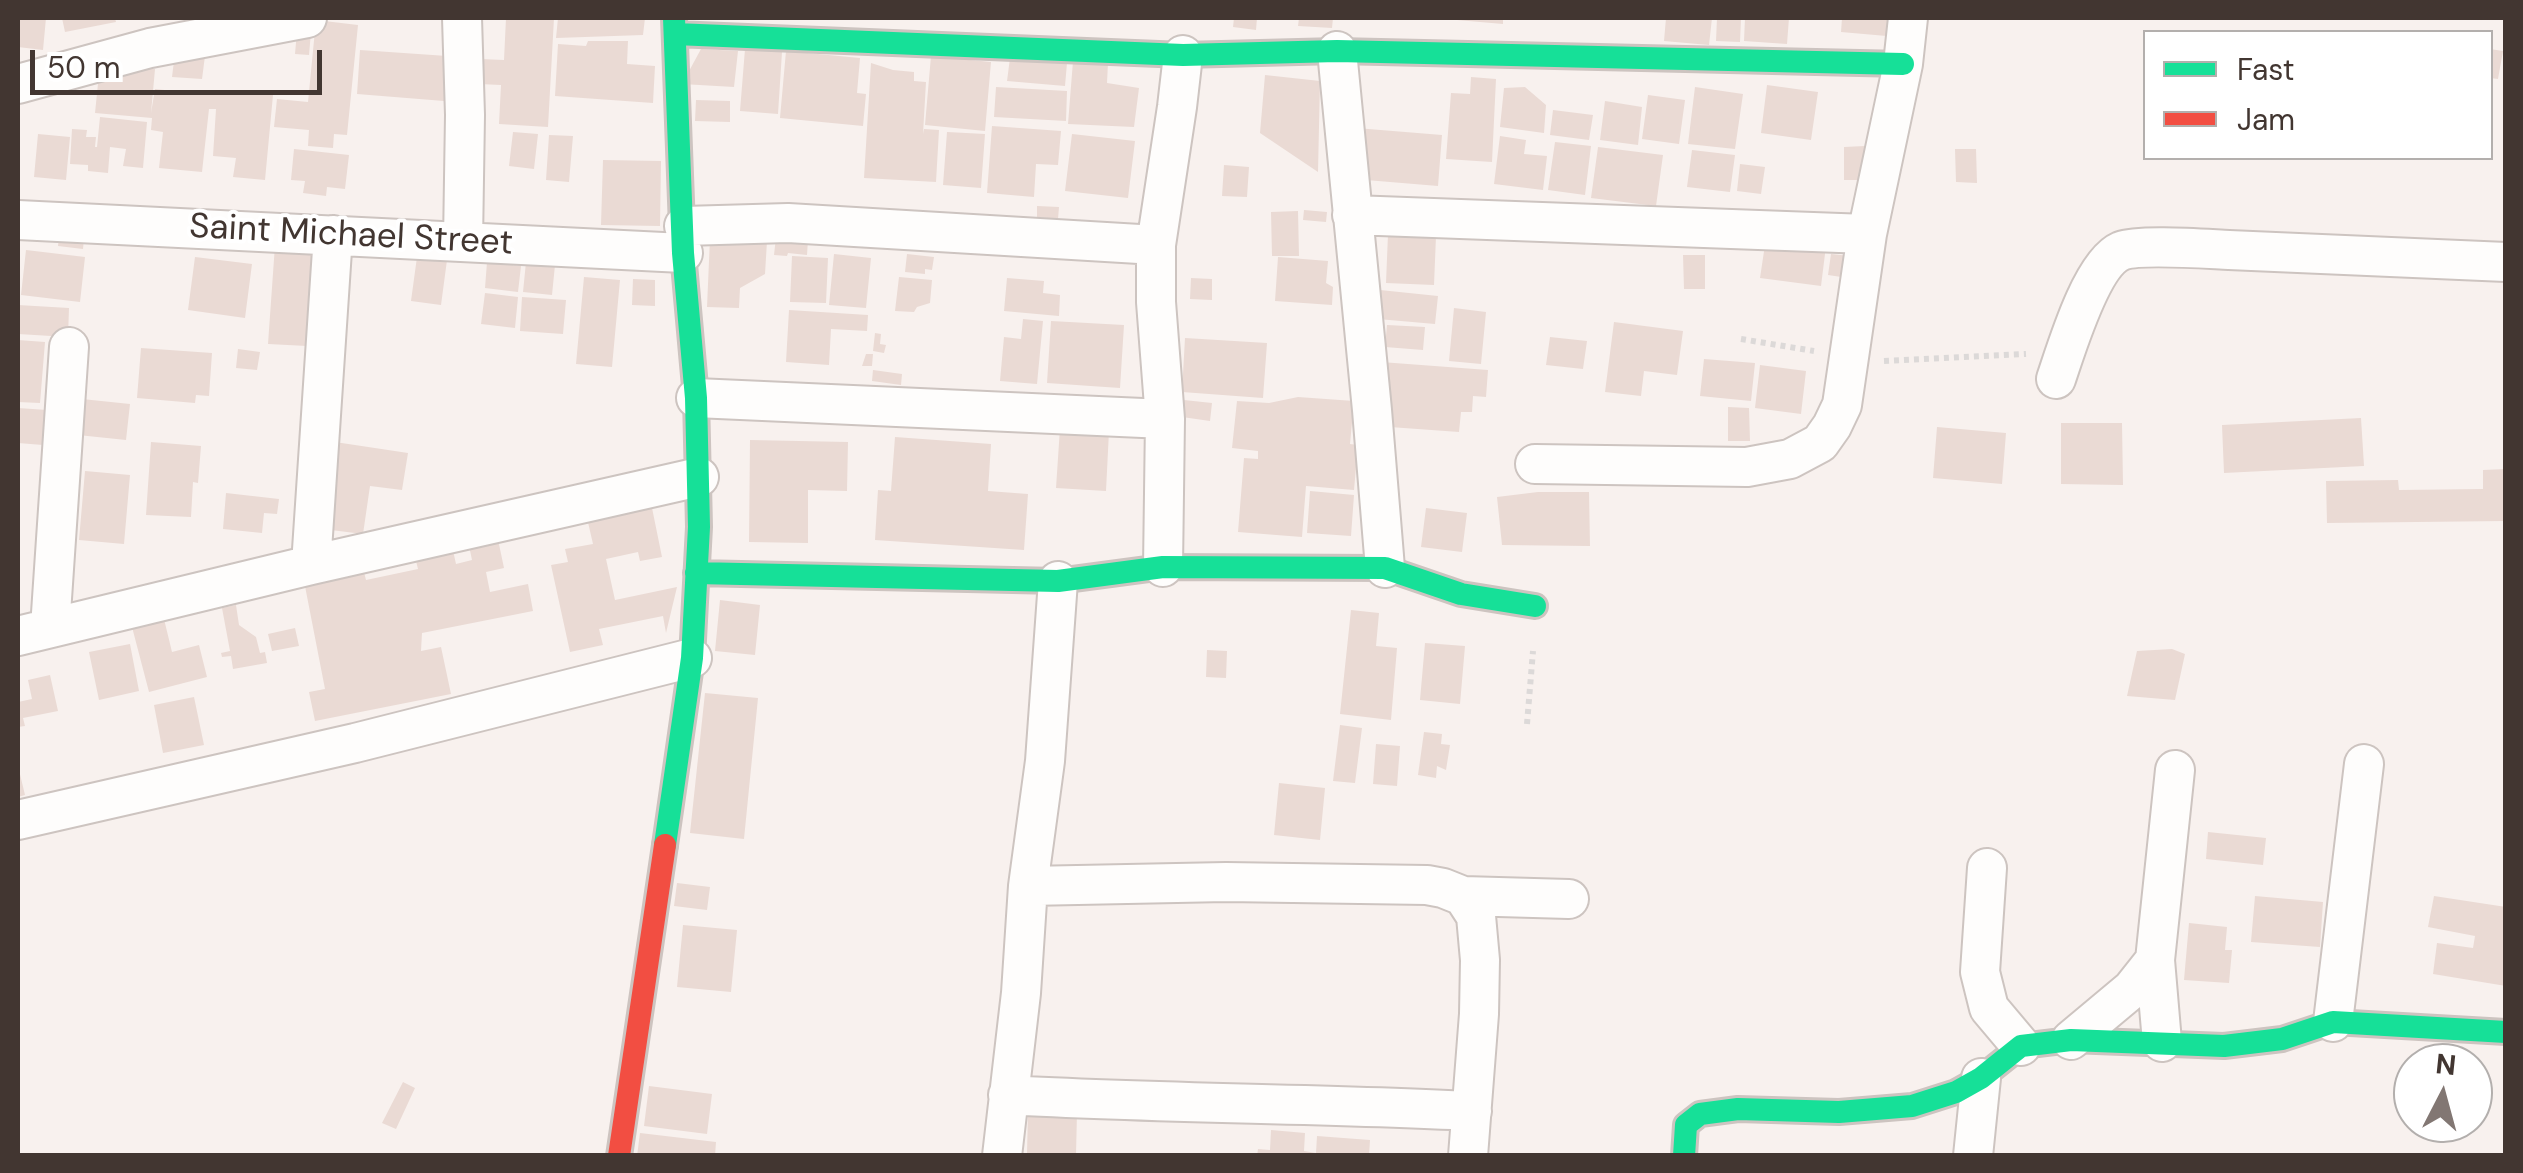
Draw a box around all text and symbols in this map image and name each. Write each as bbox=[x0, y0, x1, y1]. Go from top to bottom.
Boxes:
scale bar bbox=[35, 30, 328, 92]
legend bbox=[2143, 30, 2493, 160]
text: 50 m bbox=[47, 48, 121, 87]
text: Fast bbox=[2237, 50, 2295, 89]
text: Jam bbox=[2237, 100, 2295, 139]
street label: Saint Michael Street bbox=[188, 207, 514, 265]
north arrow bbox=[2393, 1043, 2493, 1143]
text: N bbox=[2434, 1045, 2458, 1084]

